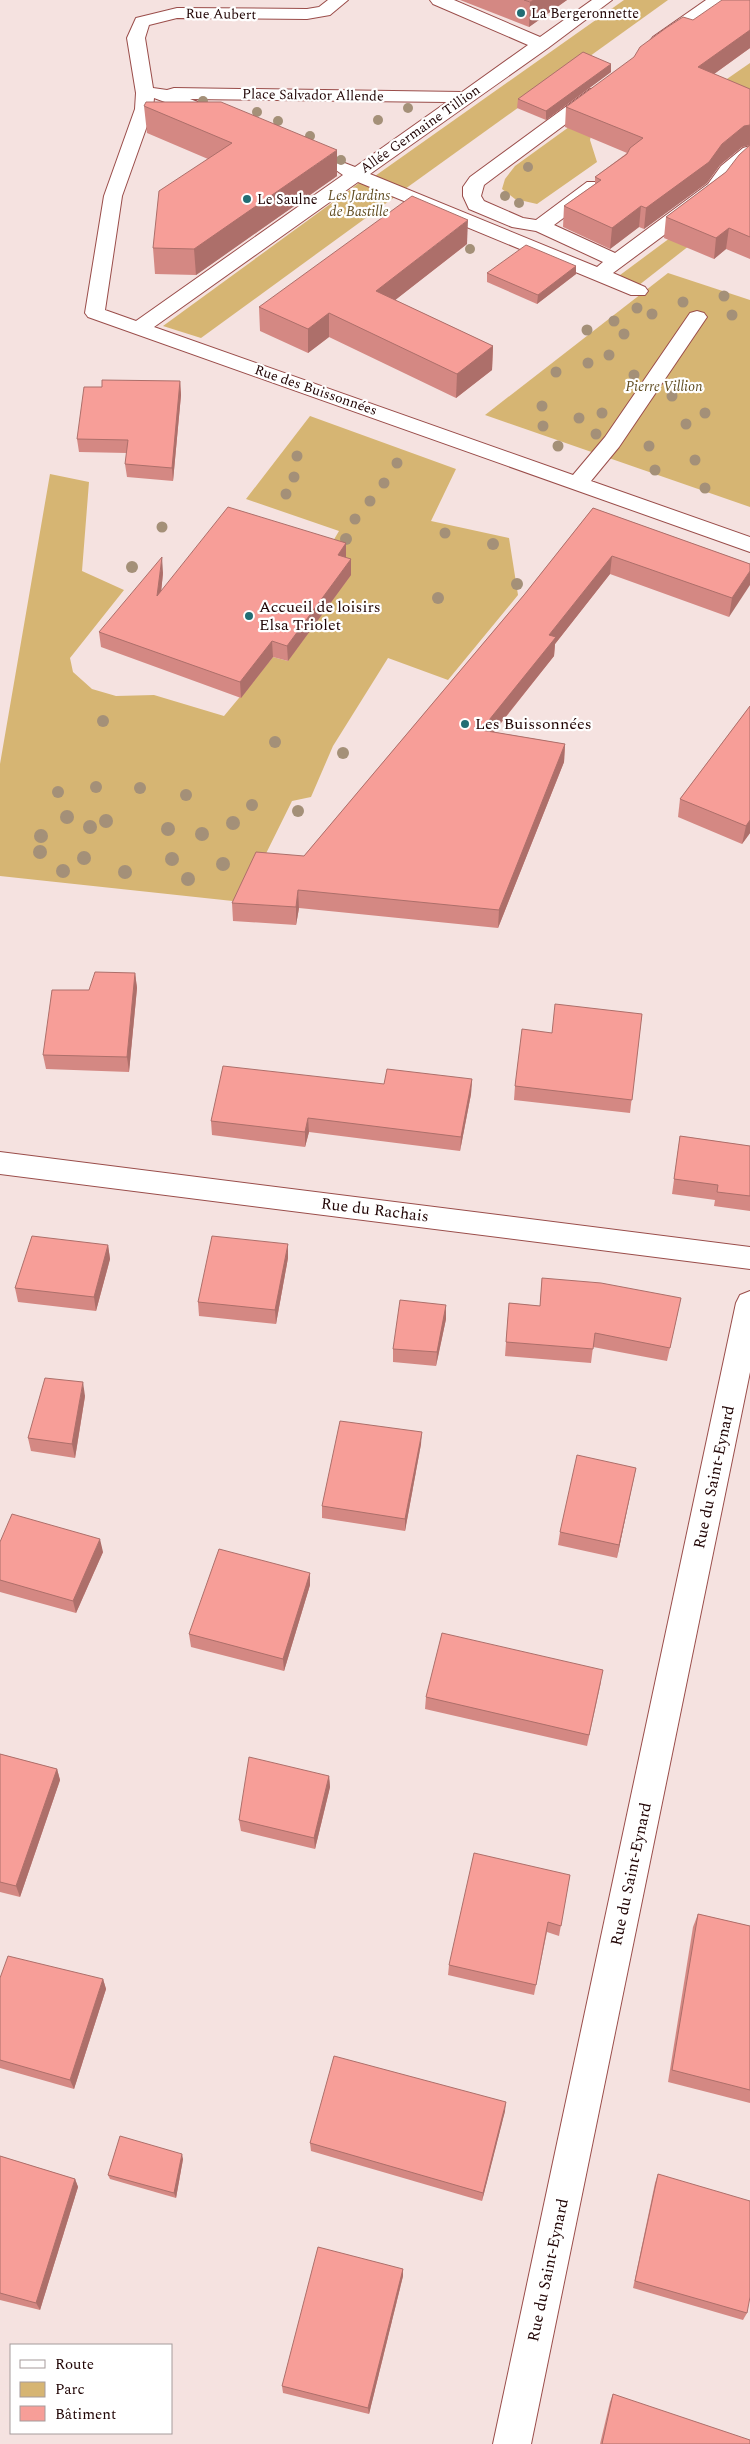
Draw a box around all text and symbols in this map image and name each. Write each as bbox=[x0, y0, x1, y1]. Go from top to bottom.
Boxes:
street label: Rue Aubert bbox=[185, 3, 257, 25]
place label: La Bergeronnette bbox=[531, 3, 639, 24]
marker: La Bergeronnette bbox=[515, 7, 527, 19]
street label: Allée Germaine Tillion bbox=[356, 80, 484, 178]
street label: Place Salvador Allende bbox=[242, 83, 384, 107]
park label: Les Jardins de Bastille bbox=[328, 185, 390, 222]
place label: Le Saulne bbox=[257, 189, 318, 210]
marker: Le Saulne bbox=[241, 193, 253, 205]
street label: Rue des Buissonnées bbox=[252, 359, 380, 421]
park label: Pierre Villion bbox=[625, 376, 703, 397]
place label: Accueil de loisirs Elsa Triolet bbox=[259, 595, 381, 637]
marker: Accueil de loisirs Elsa Triolet bbox=[243, 610, 255, 622]
place label: Les Buissonnées bbox=[475, 712, 592, 736]
marker: Les Buissonnées bbox=[459, 718, 471, 730]
street label: Rue du Rachais bbox=[320, 1191, 430, 1229]
street label: Rue du Saint-Eynard bbox=[687, 1403, 741, 1551]
street label: Rue du Saint-Eynard bbox=[604, 1800, 658, 1948]
street label: Rue du Saint-Eynard bbox=[521, 2196, 575, 2344]
legend bbox=[10, 2344, 172, 2434]
text: Route bbox=[55, 2353, 94, 2376]
text: Parc bbox=[55, 2378, 85, 2401]
text: Bâtiment bbox=[55, 2403, 116, 2426]

